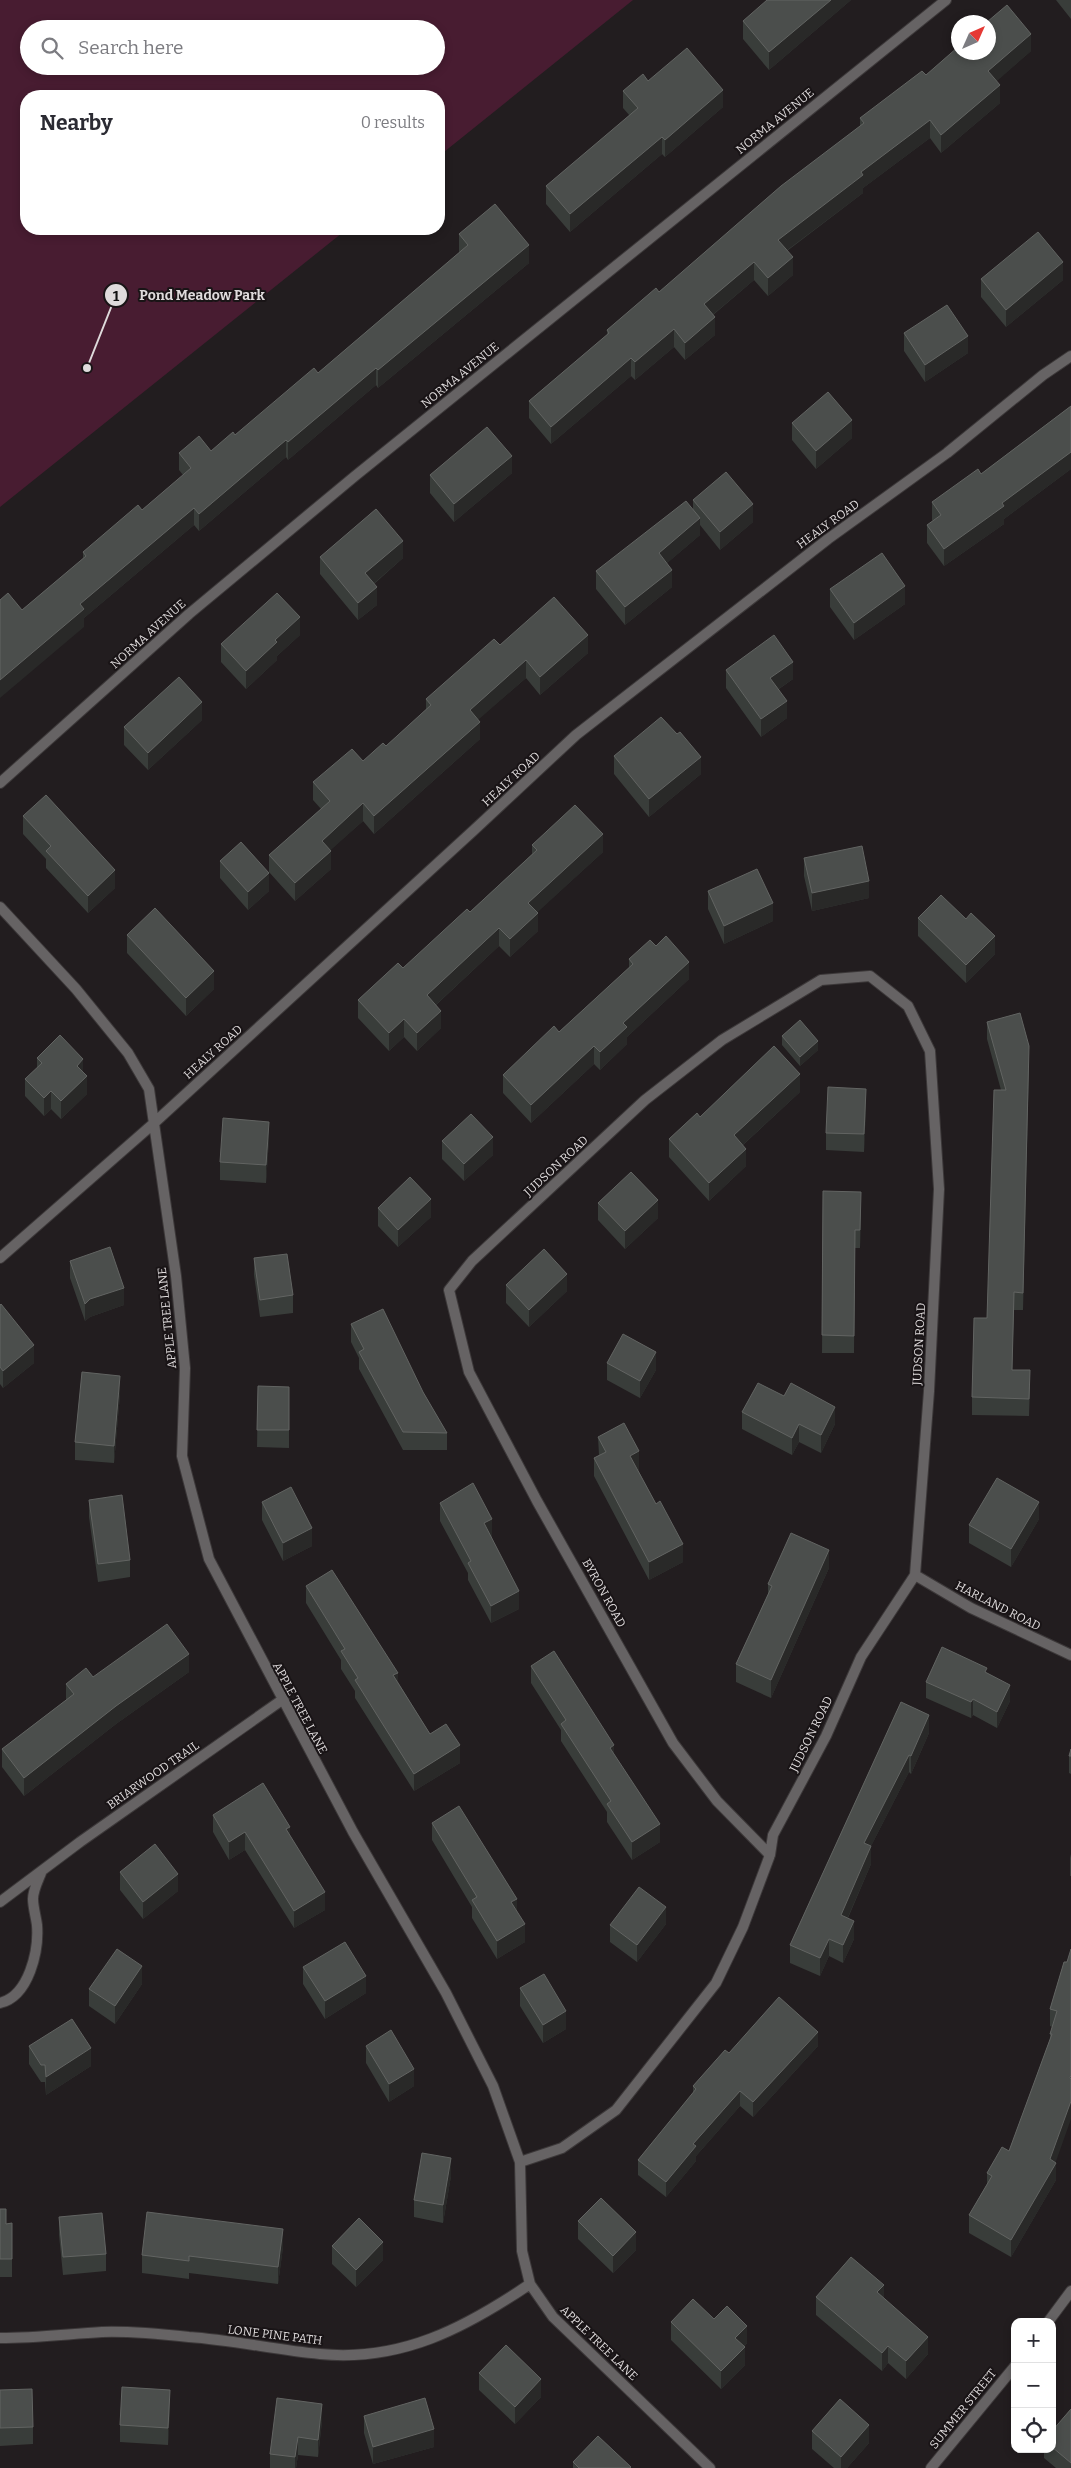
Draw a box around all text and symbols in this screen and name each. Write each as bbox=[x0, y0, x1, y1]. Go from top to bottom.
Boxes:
north arrow bbox=[951, 15, 996, 60]
search box bbox=[20, 20, 445, 75]
icon: search bbox=[38, 34, 66, 62]
text: Search here bbox=[78, 36, 183, 59]
street label: NORMA AVENUE bbox=[733, 85, 817, 157]
text: Nearby bbox=[40, 110, 113, 136]
text: 0 results bbox=[361, 113, 425, 132]
callout: Pond Meadow Park bbox=[104, 281, 274, 310]
text: 1 bbox=[113, 287, 120, 305]
text: Pond Meadow Park bbox=[139, 287, 265, 304]
street label: NORMA AVENUE bbox=[418, 339, 502, 411]
street label: HEALY ROAD bbox=[794, 497, 862, 551]
street label: NORMA AVENUE bbox=[108, 597, 188, 671]
street label: HEALY ROAD bbox=[479, 749, 543, 809]
street label: HEALY ROAD bbox=[181, 1022, 245, 1082]
street label: JUDSON ROAD bbox=[520, 1133, 591, 1200]
street label: APPLE TREE LANE bbox=[155, 1267, 179, 1369]
street label: JUDSON ROAD bbox=[910, 1302, 928, 1387]
street label: BYRON ROAD bbox=[579, 1556, 629, 1630]
street label: HARLAND ROAD bbox=[953, 1579, 1043, 1633]
street label: APPLE TREE LANE bbox=[270, 1660, 330, 1756]
street label: JUDSON ROAD bbox=[786, 1694, 835, 1775]
street label: BRIARWOOD TRAIL bbox=[104, 1738, 202, 1812]
street label: APPLE TREE LANE bbox=[557, 2303, 641, 2383]
map controls bbox=[1011, 2318, 1056, 2453]
button: + bbox=[1011, 2318, 1056, 2363]
street label: LONE PINE PATH bbox=[227, 2322, 323, 2348]
button: − bbox=[1011, 2363, 1056, 2408]
street label: SUMMER STREET bbox=[927, 2366, 999, 2452]
button: locate bbox=[1011, 2408, 1056, 2453]

